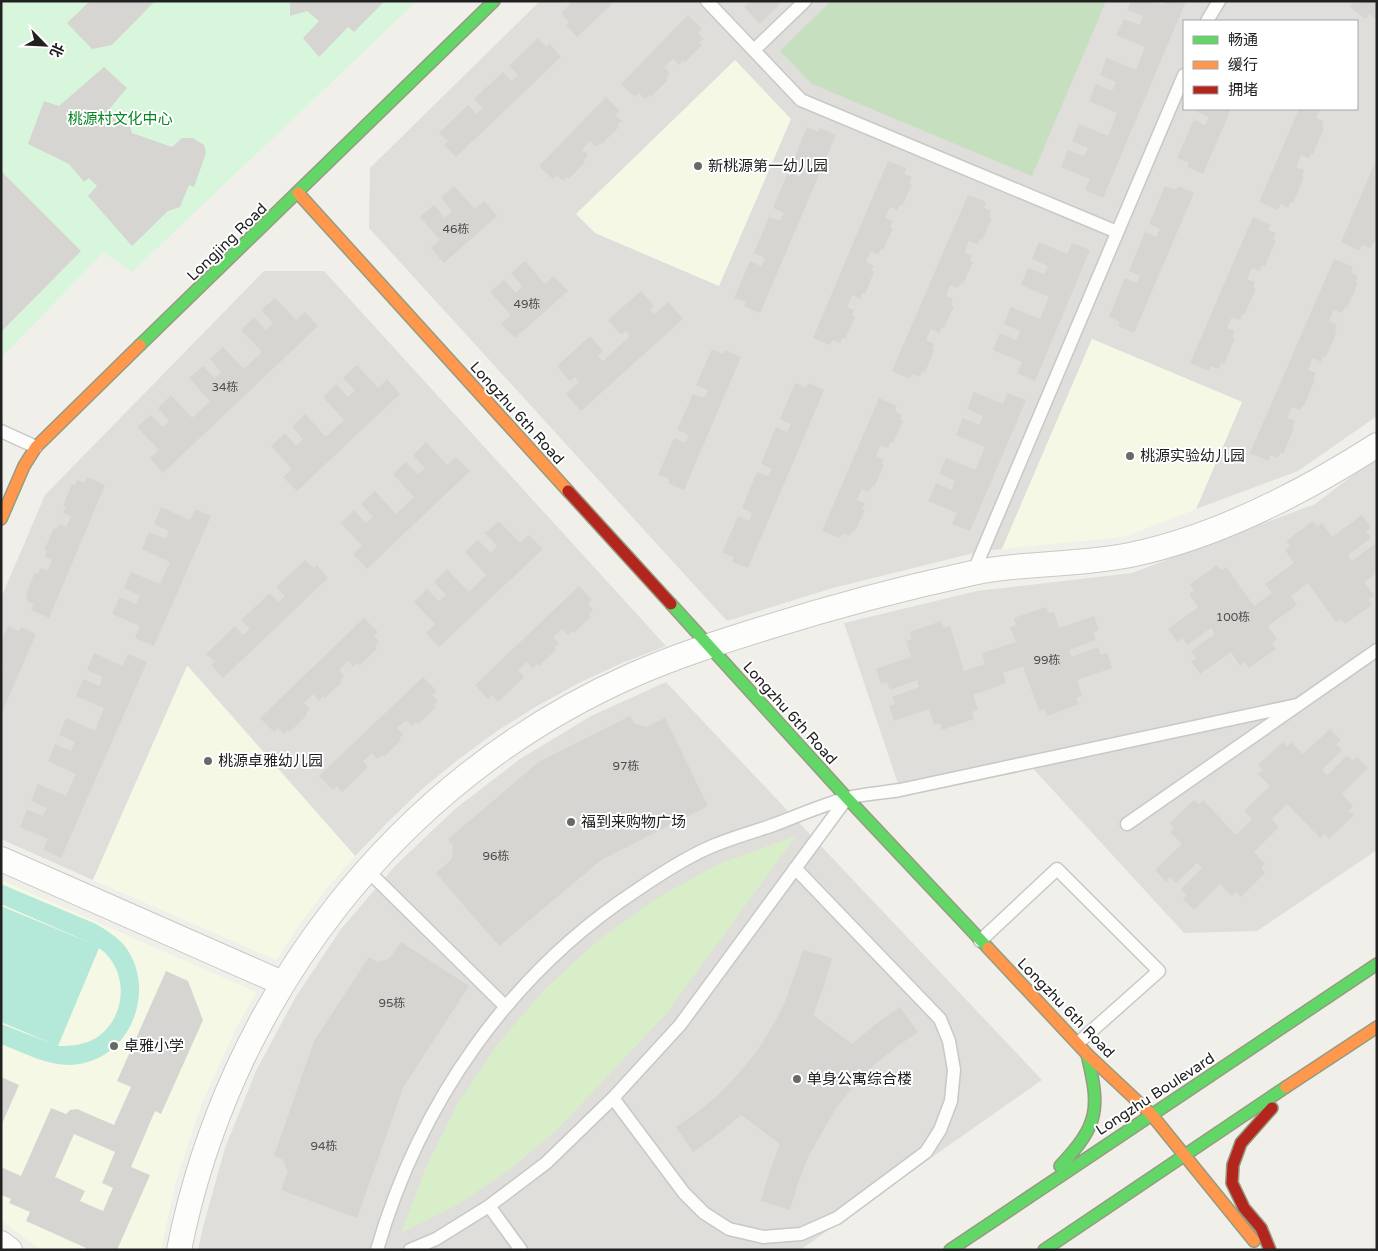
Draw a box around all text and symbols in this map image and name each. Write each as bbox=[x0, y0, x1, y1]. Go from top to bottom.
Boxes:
north arrow bbox=[20, 20, 70, 70]
legend bbox=[1183, 20, 1358, 110]
text: 畅通 bbox=[1228, 31, 1258, 49]
text: 北 bbox=[46, 40, 67, 60]
text: 缓行 bbox=[1228, 56, 1258, 74]
text: 拥堵 bbox=[1228, 81, 1258, 99]
park label: 桃源村文化中心 bbox=[67, 110, 173, 128]
place label: 新桃源第一幼儿园 bbox=[708, 157, 828, 175]
marker: 新桃源第一幼儿园 bbox=[692, 160, 704, 172]
street label: Longjing Road bbox=[183, 199, 271, 285]
house number: 46栋 bbox=[442, 222, 470, 236]
house number: 49栋 bbox=[513, 297, 541, 311]
street label: Longzhu 6th Road bbox=[466, 358, 568, 468]
house number: 34栋 bbox=[211, 380, 239, 394]
place label: 桃源实验幼儿园 bbox=[1140, 447, 1245, 465]
marker: 桃源实验幼儿园 bbox=[1124, 450, 1136, 462]
house number: 100栋 bbox=[1216, 610, 1250, 624]
house number: 99栋 bbox=[1033, 653, 1061, 667]
street label: Longzhu 6th Road bbox=[739, 658, 841, 768]
place label: 桃源卓雅幼儿园 bbox=[218, 752, 323, 770]
marker: 桃源卓雅幼儿园 bbox=[202, 755, 214, 767]
house number: 97栋 bbox=[612, 759, 640, 773]
place label: 福到来购物广场 bbox=[581, 813, 686, 831]
marker: 福到来购物广场 bbox=[565, 816, 577, 828]
house number: 96栋 bbox=[482, 849, 510, 863]
street label: Longzhu 6th Road bbox=[1014, 954, 1118, 1062]
house number: 95栋 bbox=[378, 996, 406, 1010]
place label: 卓雅小学 bbox=[124, 1037, 184, 1055]
marker: 卓雅小学 bbox=[108, 1040, 120, 1052]
street label: Longzhu Boulevard bbox=[1092, 1049, 1218, 1139]
place label: 单身公寓综合楼 bbox=[807, 1070, 912, 1088]
marker: 单身公寓综合楼 bbox=[791, 1073, 803, 1085]
house number: 94栋 bbox=[310, 1139, 338, 1153]

